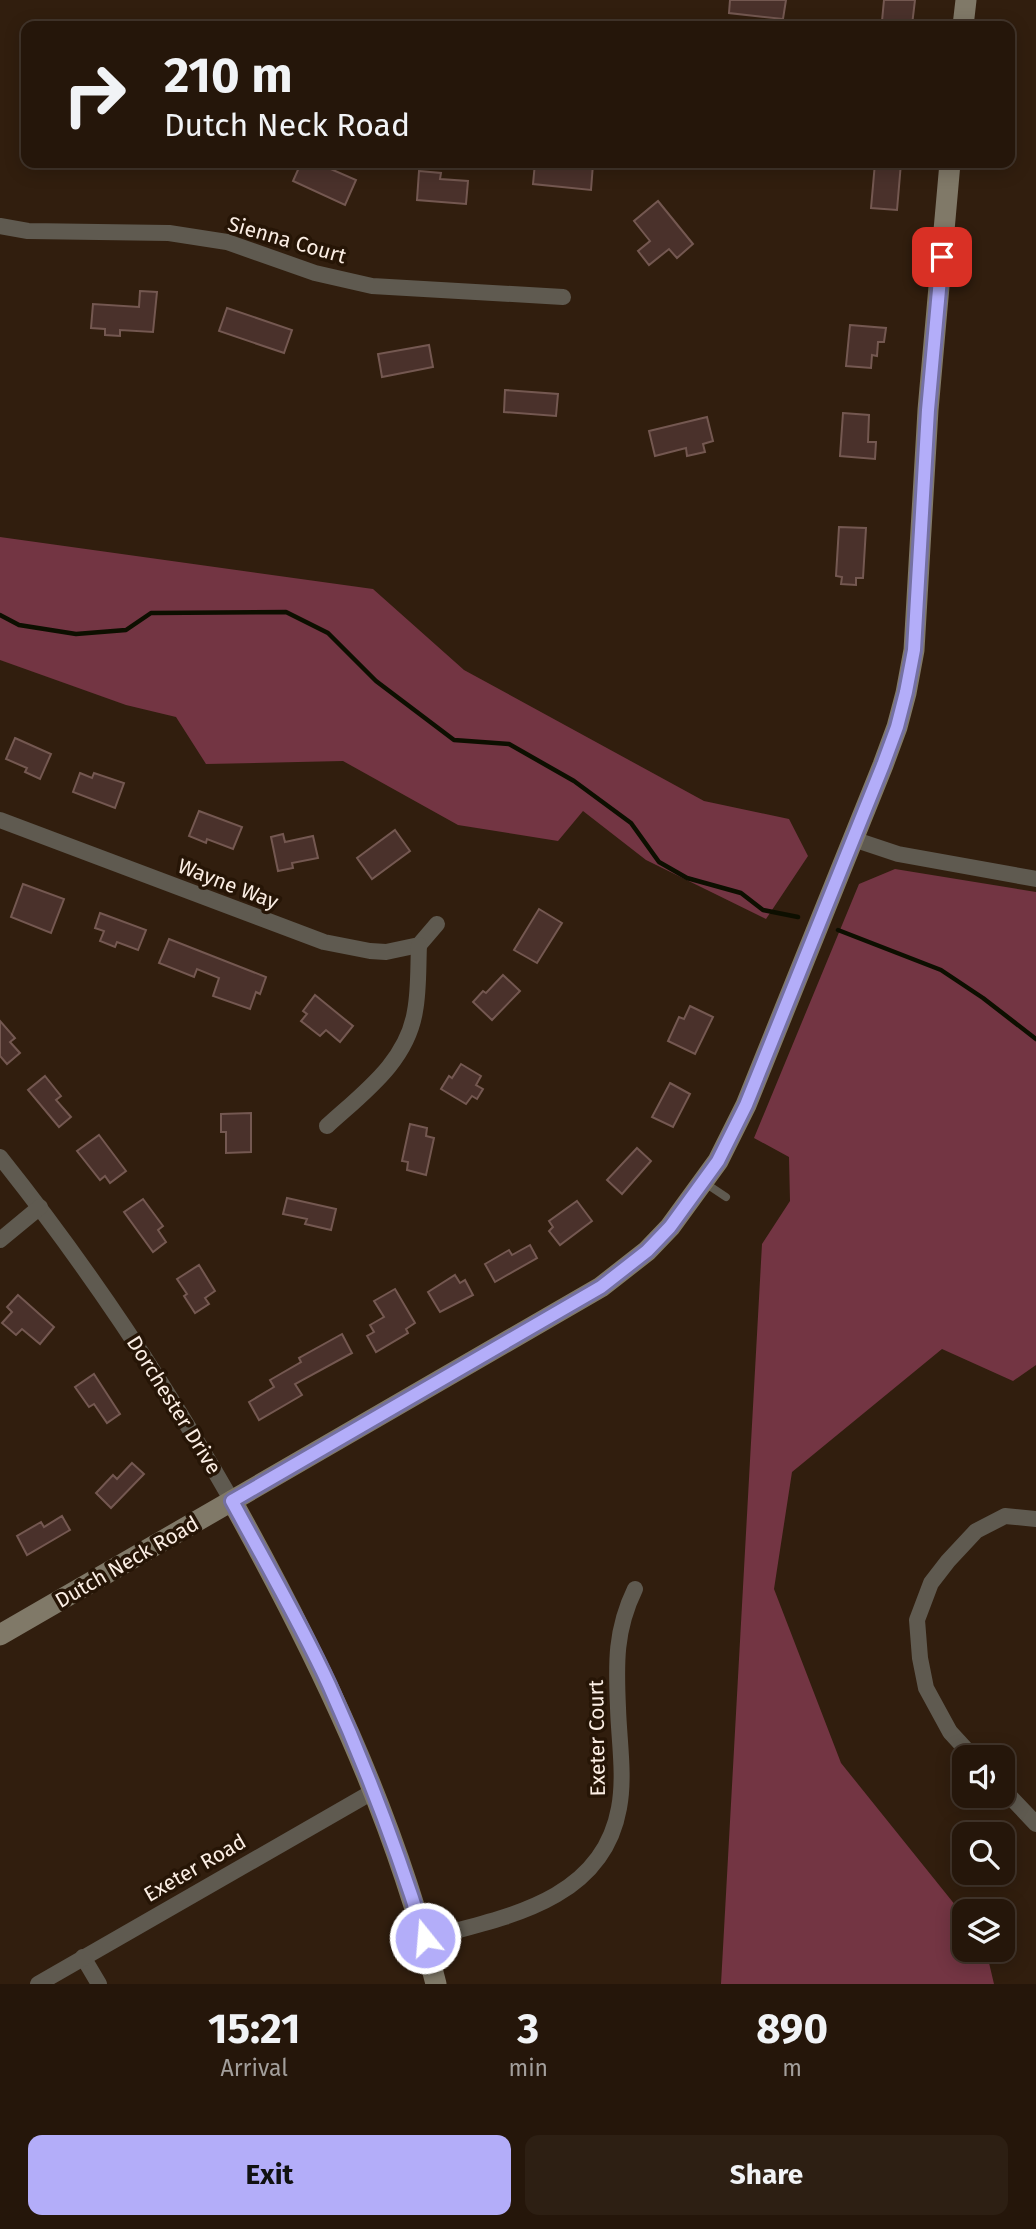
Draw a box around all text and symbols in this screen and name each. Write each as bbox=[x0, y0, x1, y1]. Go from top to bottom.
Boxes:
text: 210 m bbox=[164, 46, 293, 105]
icon: right bbox=[49, 49, 140, 140]
text: Dutch Neck Road bbox=[164, 106, 410, 144]
street label: Sienna Court bbox=[225, 211, 350, 269]
pin bbox=[912, 227, 972, 287]
icon: arrive bbox=[923, 238, 961, 276]
street label: Wayne Way bbox=[174, 853, 283, 915]
street label: Dorchester Drive bbox=[121, 1331, 227, 1479]
street label: Dutch Neck Road bbox=[51, 1510, 203, 1614]
street label: Exeter Court bbox=[583, 1679, 611, 1797]
map controls bbox=[952, 1745, 1015, 1962]
button: sound bbox=[952, 1745, 1015, 1808]
button: search bbox=[952, 1822, 1015, 1885]
street label: Exeter Road bbox=[139, 1828, 251, 1908]
button: layers bbox=[952, 1899, 1015, 1962]
position arrow bbox=[388, 1901, 462, 1975]
text: 15:21 bbox=[208, 2004, 300, 2054]
text: 3 bbox=[517, 2004, 539, 2054]
text: 890 bbox=[756, 2004, 828, 2054]
text: Arrival bbox=[221, 2054, 288, 2082]
text: min bbox=[508, 2054, 548, 2082]
text: m bbox=[782, 2054, 802, 2082]
button: Exit bbox=[28, 2135, 511, 2215]
button: Share bbox=[525, 2135, 1008, 2215]

